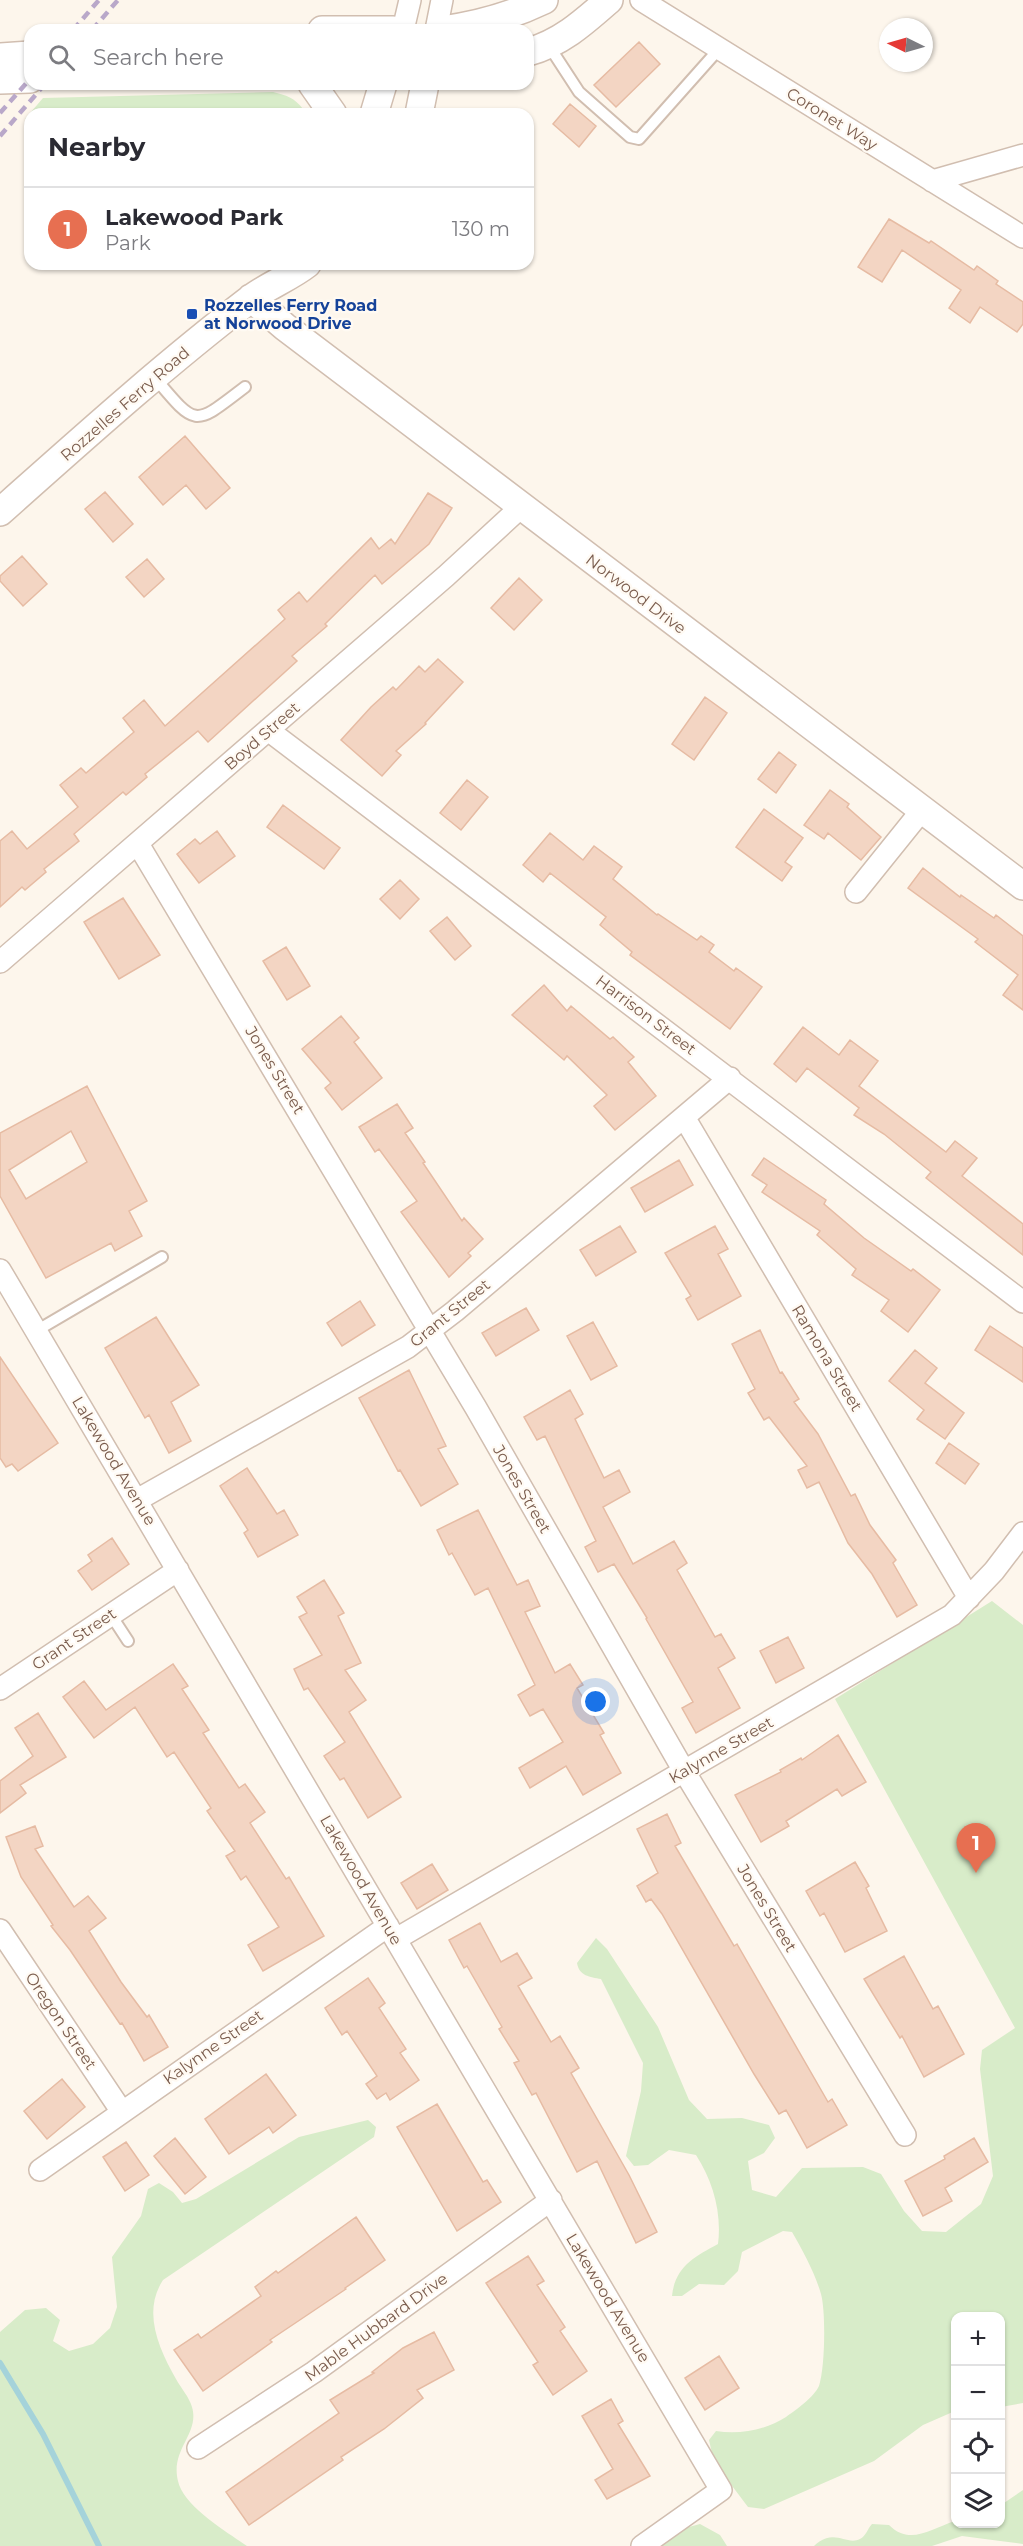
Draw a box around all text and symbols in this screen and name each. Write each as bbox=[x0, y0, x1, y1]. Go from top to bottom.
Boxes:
north arrow bbox=[879, 18, 933, 72]
search box bbox=[24, 24, 534, 90]
icon: search bbox=[45, 41, 78, 74]
text: Search here bbox=[93, 44, 224, 71]
street label: Coronet Way bbox=[783, 84, 881, 155]
text: Nearby bbox=[48, 131, 145, 163]
text: Lakewood Park bbox=[105, 204, 283, 231]
text: 1 bbox=[64, 217, 71, 241]
text: 130 m bbox=[452, 217, 510, 241]
text: Park bbox=[105, 231, 151, 255]
place label: Rozzelles Ferry Road at Norwood Drive bbox=[204, 296, 377, 333]
marker: Rozzelles Ferry Road at Norwood Drive bbox=[185, 307, 199, 321]
street label: Rozzelles Ferry Road bbox=[57, 343, 193, 465]
street label: Norwood Drive bbox=[582, 550, 690, 638]
street label: Boyd Street bbox=[220, 698, 304, 774]
street label: Harrison Street bbox=[592, 971, 700, 1059]
street label: Jones Street bbox=[241, 1022, 309, 1118]
street label: Grant Street bbox=[406, 1275, 494, 1351]
street label: Ramona Street bbox=[788, 1301, 866, 1415]
street label: Lakewood Avenue bbox=[68, 1393, 160, 1529]
street label: Jones Street bbox=[489, 1441, 555, 1537]
street label: Grant Street bbox=[28, 1604, 120, 1674]
your location bbox=[581, 1687, 610, 1716]
street label: Kalynne Street bbox=[665, 1712, 777, 1788]
street label: Lakewood Avenue bbox=[316, 1812, 406, 1948]
pin: 1 bbox=[956, 1824, 996, 1873]
street label: Jones Street bbox=[733, 1860, 801, 1956]
street label: Oregon Street bbox=[21, 1969, 101, 2074]
street label: Kalynne Street bbox=[159, 2005, 267, 2088]
street label: Lakewood Avenue bbox=[562, 2230, 654, 2366]
street label: Mable Hubbard Drive bbox=[301, 2269, 451, 2385]
map controls bbox=[951, 2312, 1005, 2528]
button: + bbox=[951, 2312, 1005, 2366]
button: − bbox=[951, 2366, 1005, 2420]
button: locate bbox=[951, 2420, 1005, 2474]
button: layers bbox=[951, 2474, 1005, 2528]

